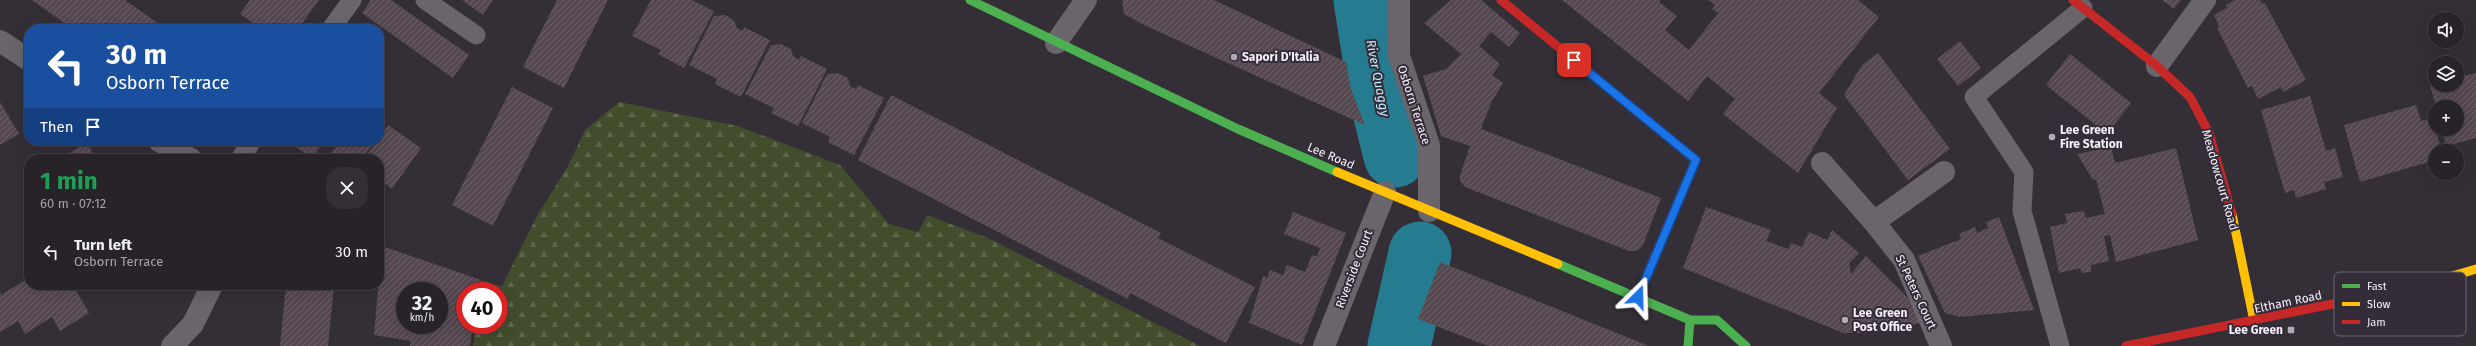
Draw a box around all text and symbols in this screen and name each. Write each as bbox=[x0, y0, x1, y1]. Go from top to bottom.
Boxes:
map controls bbox=[2428, 12, 2464, 180]
button: sound bbox=[2428, 12, 2464, 48]
text: 30 m bbox=[106, 38, 167, 71]
water label: River Quaggy bbox=[1363, 38, 1393, 118]
icon: left bbox=[40, 40, 92, 92]
pin bbox=[1557, 43, 1591, 77]
icon: arrive bbox=[1563, 49, 1585, 71]
place label: Sapori D'Italia bbox=[1242, 50, 1320, 64]
marker: Sapori D'Italia bbox=[1229, 52, 1239, 62]
button: layers bbox=[2428, 56, 2464, 92]
street label: Osborn Terrace bbox=[1395, 64, 1433, 146]
text: Osborn Terrace bbox=[106, 72, 230, 94]
button: + bbox=[2428, 100, 2464, 136]
icon: arrive bbox=[82, 116, 104, 138]
text: Then bbox=[40, 118, 74, 136]
place label: Lee Green Fire Station bbox=[2060, 123, 2123, 151]
street label: Meadowcourt Road bbox=[2199, 128, 2241, 232]
marker: Lee Green Fire Station bbox=[2047, 132, 2057, 142]
street label: Lee Road bbox=[1305, 140, 1357, 172]
button: − bbox=[2428, 144, 2464, 180]
text: 1 min bbox=[40, 167, 98, 195]
button: close bbox=[326, 167, 368, 209]
text: 60 m · 07:12 bbox=[40, 196, 106, 211]
street label: Riverside Court bbox=[1333, 227, 1376, 310]
text: Turn left bbox=[74, 236, 132, 254]
icon: left bbox=[40, 241, 62, 263]
text: 30 m bbox=[335, 243, 368, 261]
street label: St Peters Court bbox=[1893, 253, 1940, 332]
text: Osborn Terrace bbox=[74, 254, 163, 269]
legend bbox=[2334, 272, 2466, 336]
position arrow bbox=[1617, 276, 1659, 318]
text: Fast bbox=[2367, 280, 2387, 293]
speed limit sign: 40 bbox=[456, 282, 508, 334]
street label: Eltham Road bbox=[2253, 288, 2323, 316]
text: 32 bbox=[412, 291, 432, 315]
text: Slow bbox=[2367, 298, 2391, 311]
place label: Lee Green Post Office bbox=[1853, 306, 1912, 334]
text: km/h bbox=[410, 312, 434, 324]
marker: Lee Green Post Office bbox=[1840, 315, 1850, 325]
text: Jam bbox=[2367, 316, 2386, 329]
place label: Lee Green bbox=[2229, 323, 2283, 337]
marker: Lee Green bbox=[2286, 325, 2296, 335]

